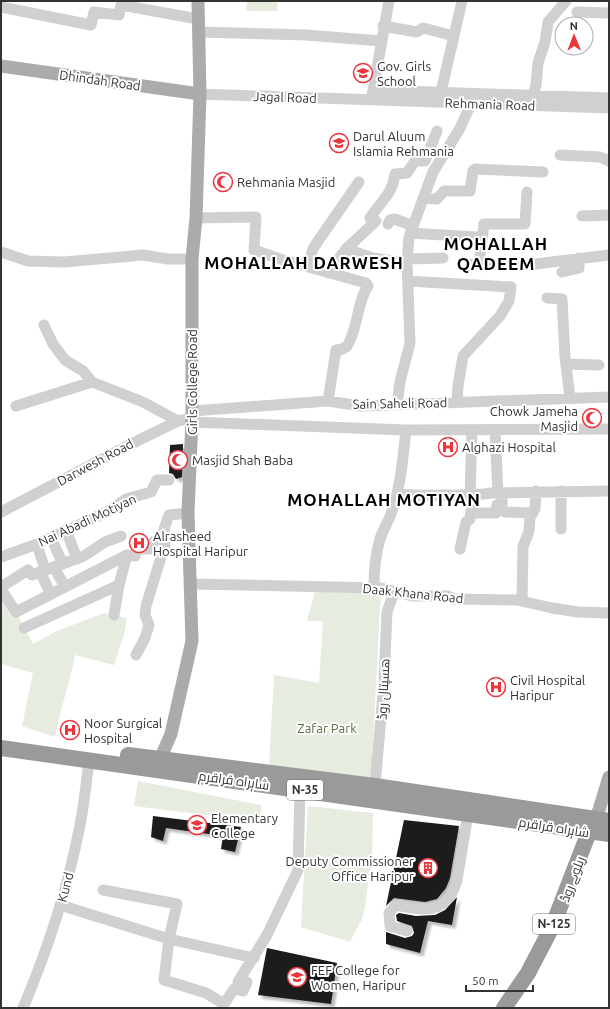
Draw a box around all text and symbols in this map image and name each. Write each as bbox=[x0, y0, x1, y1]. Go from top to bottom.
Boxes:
north arrow bbox=[554, 16, 594, 56]
text: N bbox=[570, 20, 578, 32]
place label: Gov. Girls School bbox=[377, 59, 431, 88]
school or university icon: Gov. Girls School bbox=[352, 62, 374, 84]
street label: Dhindah Road bbox=[59, 67, 141, 93]
street label: Jagal Road bbox=[253, 89, 317, 105]
street label: Rehmania Road bbox=[444, 95, 536, 113]
place label: Darul Aluum Islamia Rehmania bbox=[353, 129, 454, 158]
school or university icon: Darul Aluum Islamia Rehmania bbox=[328, 132, 350, 154]
mosque icon: Rehmania Masjid bbox=[212, 171, 234, 193]
place label: Rehmania Masjid bbox=[237, 175, 335, 189]
district label: MOHALLAH QADEEM bbox=[444, 234, 548, 273]
district label: MOHALLAH DARWESH bbox=[204, 253, 404, 272]
street label: Girls College Road bbox=[185, 329, 199, 435]
street label: Sain Saheli Road bbox=[353, 395, 447, 411]
place label: Chowk Jameha Masjid bbox=[490, 404, 578, 433]
mosque icon: Chowk Jameha Masjid bbox=[581, 407, 603, 429]
street label: Darwesh Road bbox=[54, 436, 136, 488]
hospital icon: Alghazi Hospital bbox=[437, 436, 459, 458]
place label: Alghazi Hospital bbox=[462, 440, 556, 454]
mosque icon: Masjid Shah Baba bbox=[167, 449, 189, 471]
place label: Masjid Shah Baba bbox=[192, 453, 293, 467]
district label: MOHALLAH MOTIYAN bbox=[287, 490, 481, 509]
street label: Nai Abadi Motiyan bbox=[36, 491, 138, 549]
place label: Alrasheed Hospital Haripur bbox=[153, 529, 248, 558]
hospital icon: Alrasheed Hospital Haripur bbox=[128, 532, 150, 554]
street label: Daak Khana Road bbox=[362, 581, 464, 605]
street label: ھسپتال روڈ bbox=[374, 658, 394, 720]
place label: Civil Hospital Haripur bbox=[510, 673, 586, 702]
hospital icon: Civil Hospital Haripur bbox=[485, 676, 507, 698]
place label: Noor Surgical Hospital bbox=[84, 716, 163, 745]
hospital icon: Noor Surgical Hospital bbox=[59, 719, 81, 741]
park label: Zafar Park bbox=[297, 721, 357, 735]
street label: شاہراہ قراقرم bbox=[197, 768, 270, 795]
road number: N-35 bbox=[287, 780, 323, 800]
place label: Elementary College bbox=[211, 811, 278, 840]
school or university icon: Elementary College bbox=[186, 814, 208, 836]
street label: شاہراہ قراقرم bbox=[517, 815, 590, 842]
place label: Deputy Commissioner Office Haripur bbox=[286, 854, 414, 883]
street label: ریلوے روڈ bbox=[557, 854, 588, 904]
building icon: Deputy Commissioner Office Haripur bbox=[417, 857, 439, 879]
street label: Kund bbox=[54, 871, 76, 903]
road number: N-125 bbox=[533, 914, 575, 934]
place label: FEF College for Women, Haripur bbox=[311, 963, 406, 993]
school or university icon: FEF College for Women, Haripur bbox=[286, 966, 308, 988]
scale bar bbox=[466, 967, 533, 993]
text: 50 m bbox=[472, 974, 499, 987]

